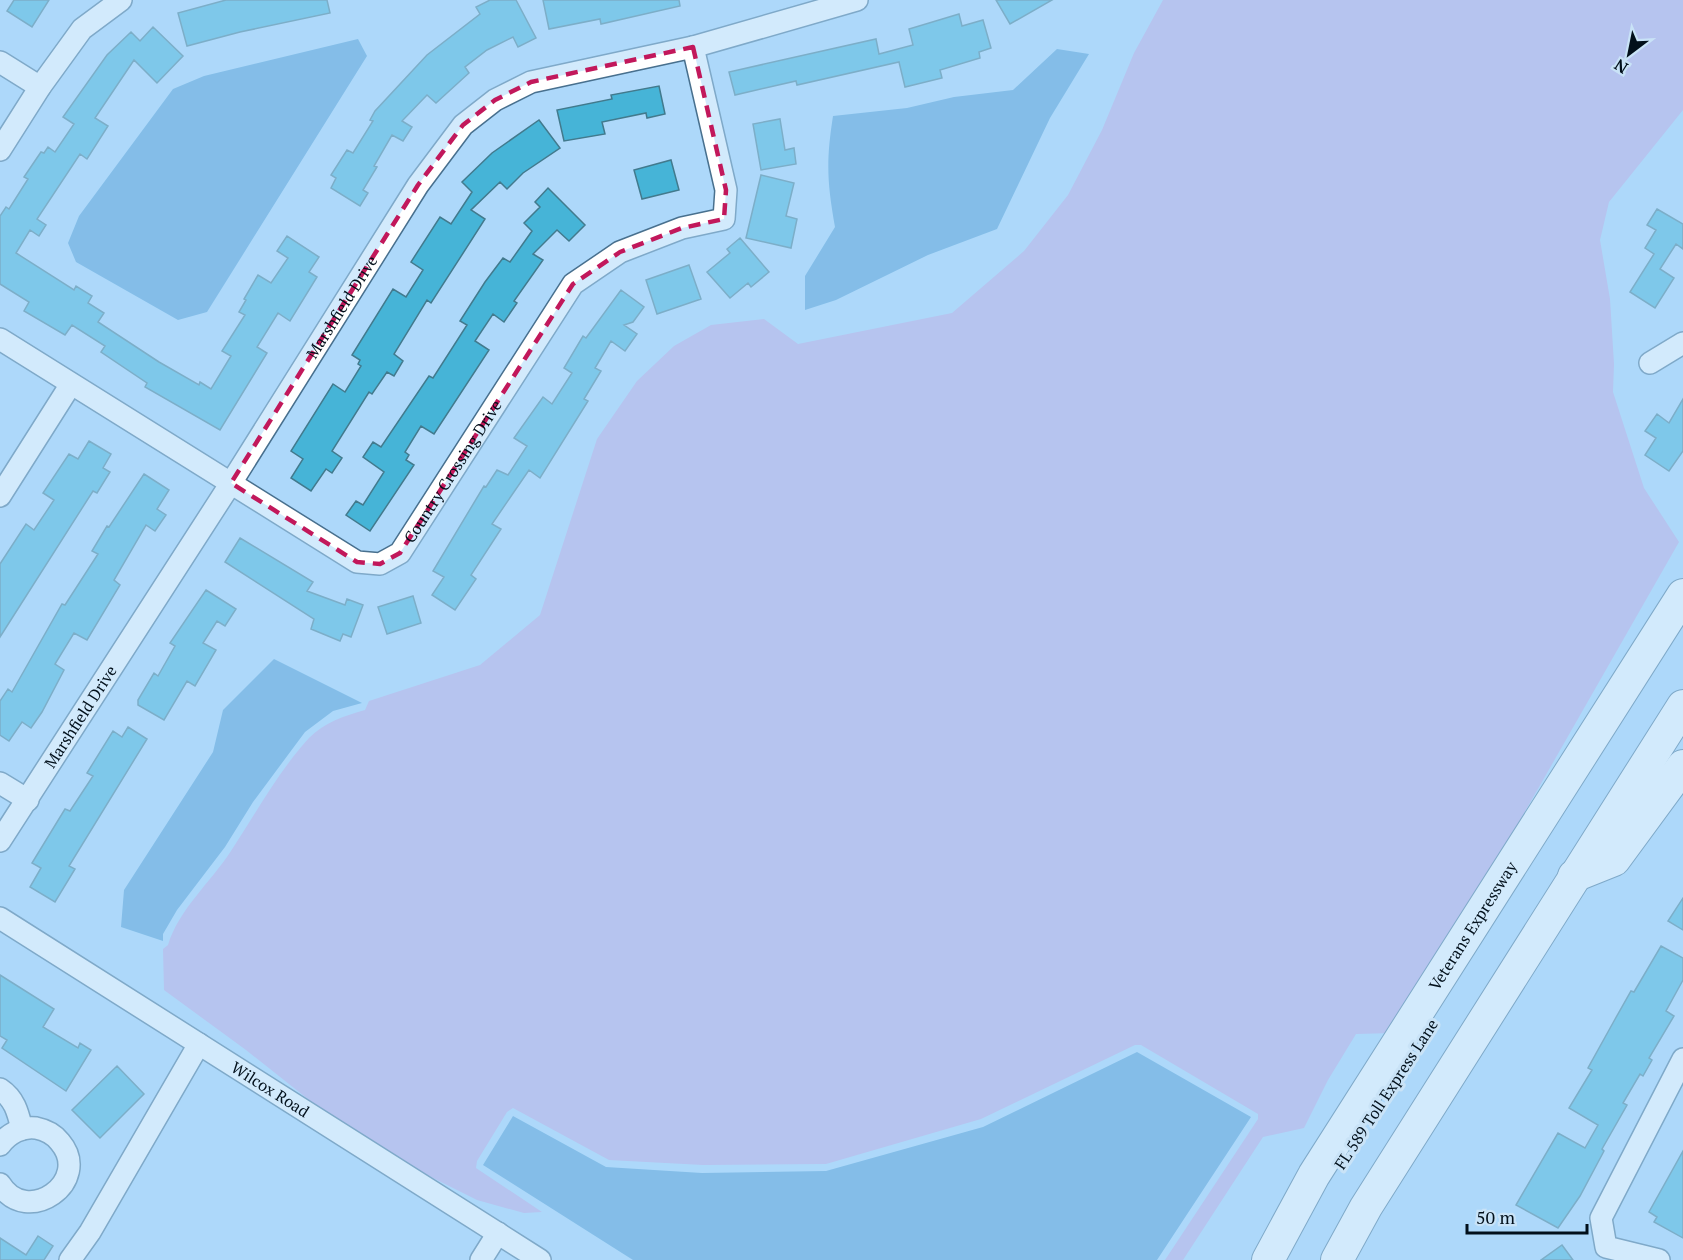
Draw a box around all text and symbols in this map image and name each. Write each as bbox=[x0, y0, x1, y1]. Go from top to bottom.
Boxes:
north arrow bbox=[1599, 24, 1659, 84]
text: N bbox=[1610, 54, 1632, 79]
street label: Marshfield Drive bbox=[301, 251, 382, 363]
street label: Country Crossing Drive bbox=[398, 396, 507, 547]
street label: Marshfield Drive bbox=[39, 661, 121, 772]
street label: Veterans Expressway bbox=[1423, 856, 1522, 994]
street label: FL 589 Toll Express Lane bbox=[1329, 1015, 1443, 1173]
street label: Wilcox Road bbox=[227, 1056, 314, 1122]
scale bar bbox=[1467, 1197, 1587, 1235]
text: 50 m bbox=[1476, 1205, 1516, 1229]

